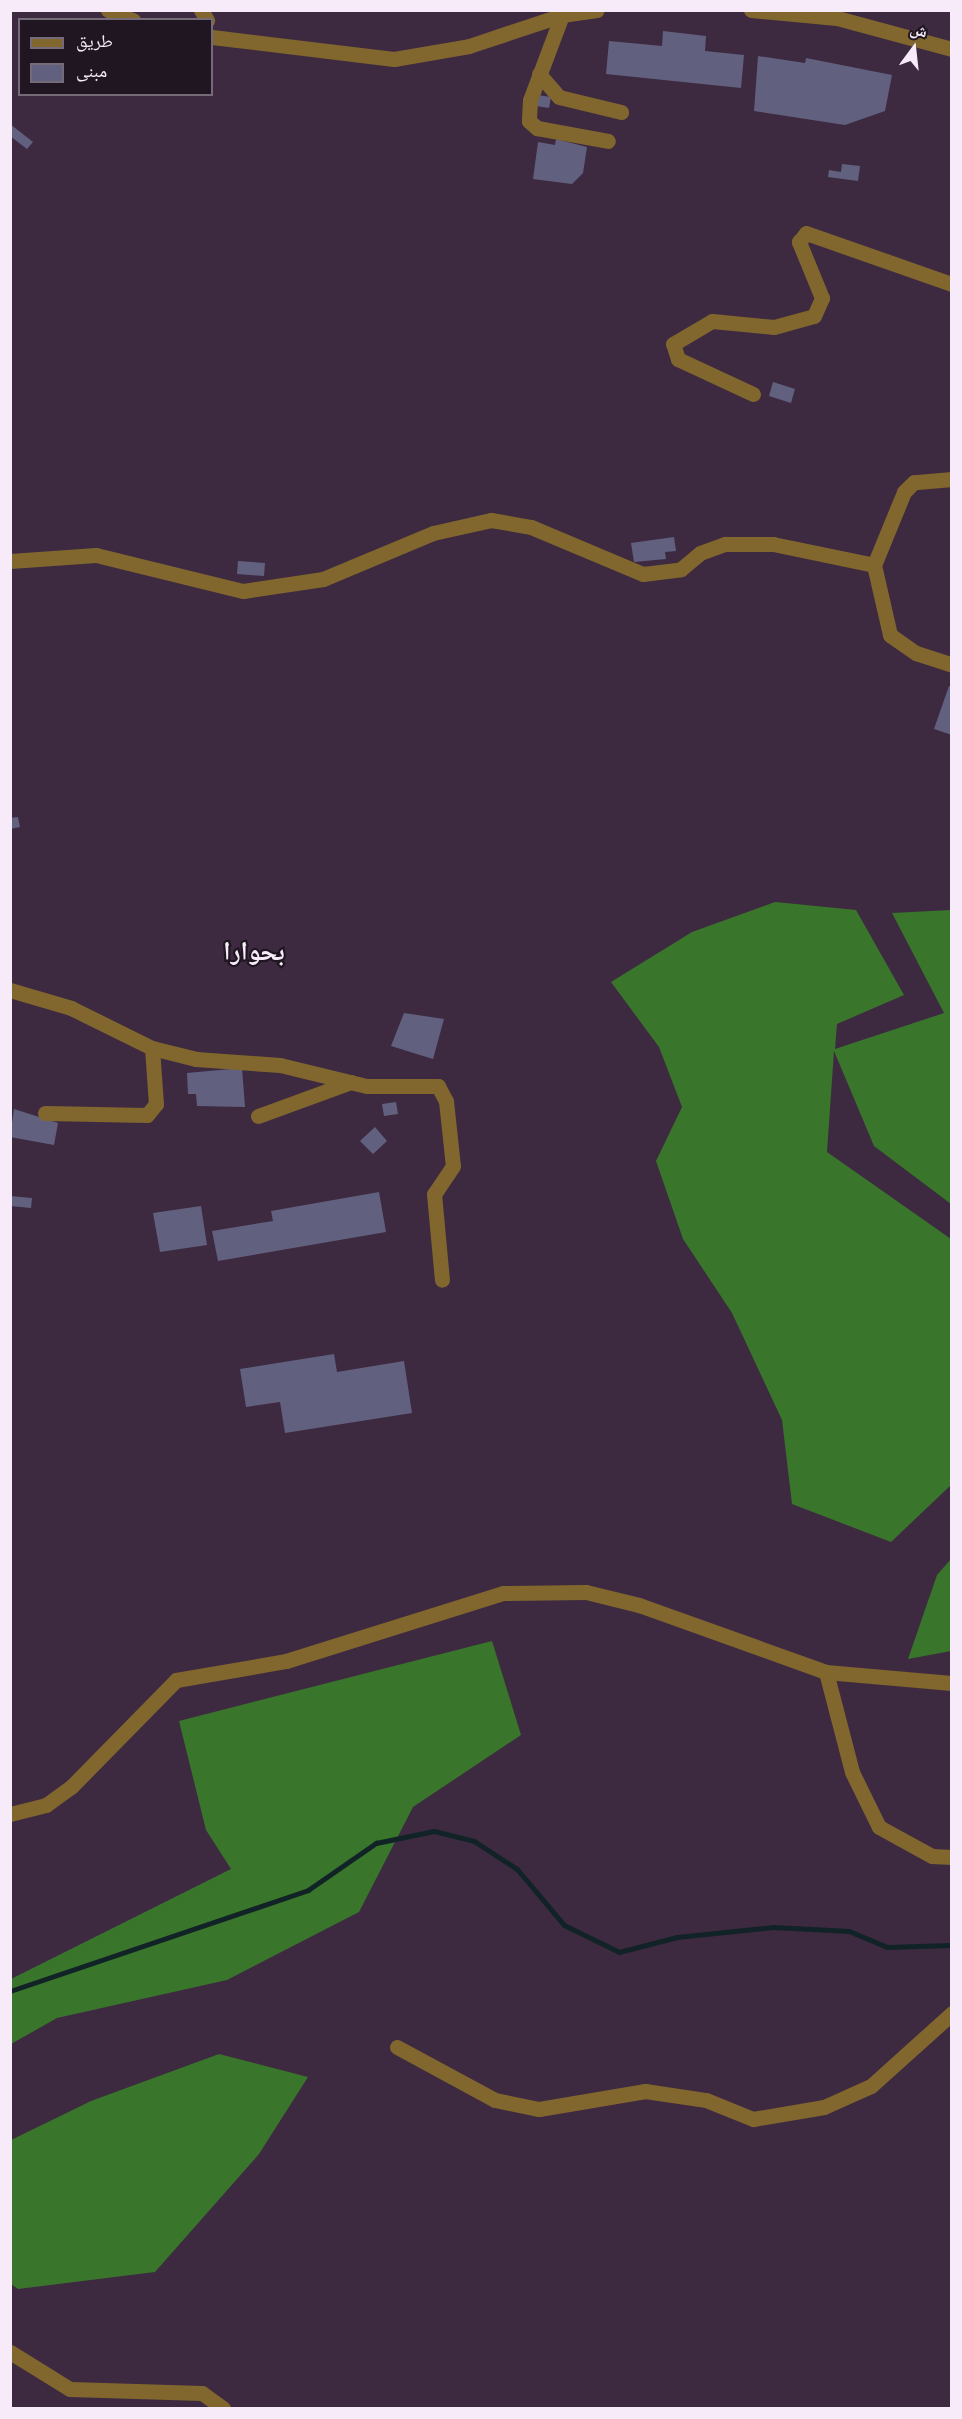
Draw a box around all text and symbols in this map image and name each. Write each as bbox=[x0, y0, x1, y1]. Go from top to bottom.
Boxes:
legend bbox=[18, 18, 213, 96]
north arrow bbox=[884, 18, 944, 78]
text: ش bbox=[908, 19, 929, 42]
text: طريق bbox=[76, 30, 113, 52]
text: مبنى bbox=[76, 60, 107, 82]
district label: بحوارا bbox=[223, 936, 285, 968]

